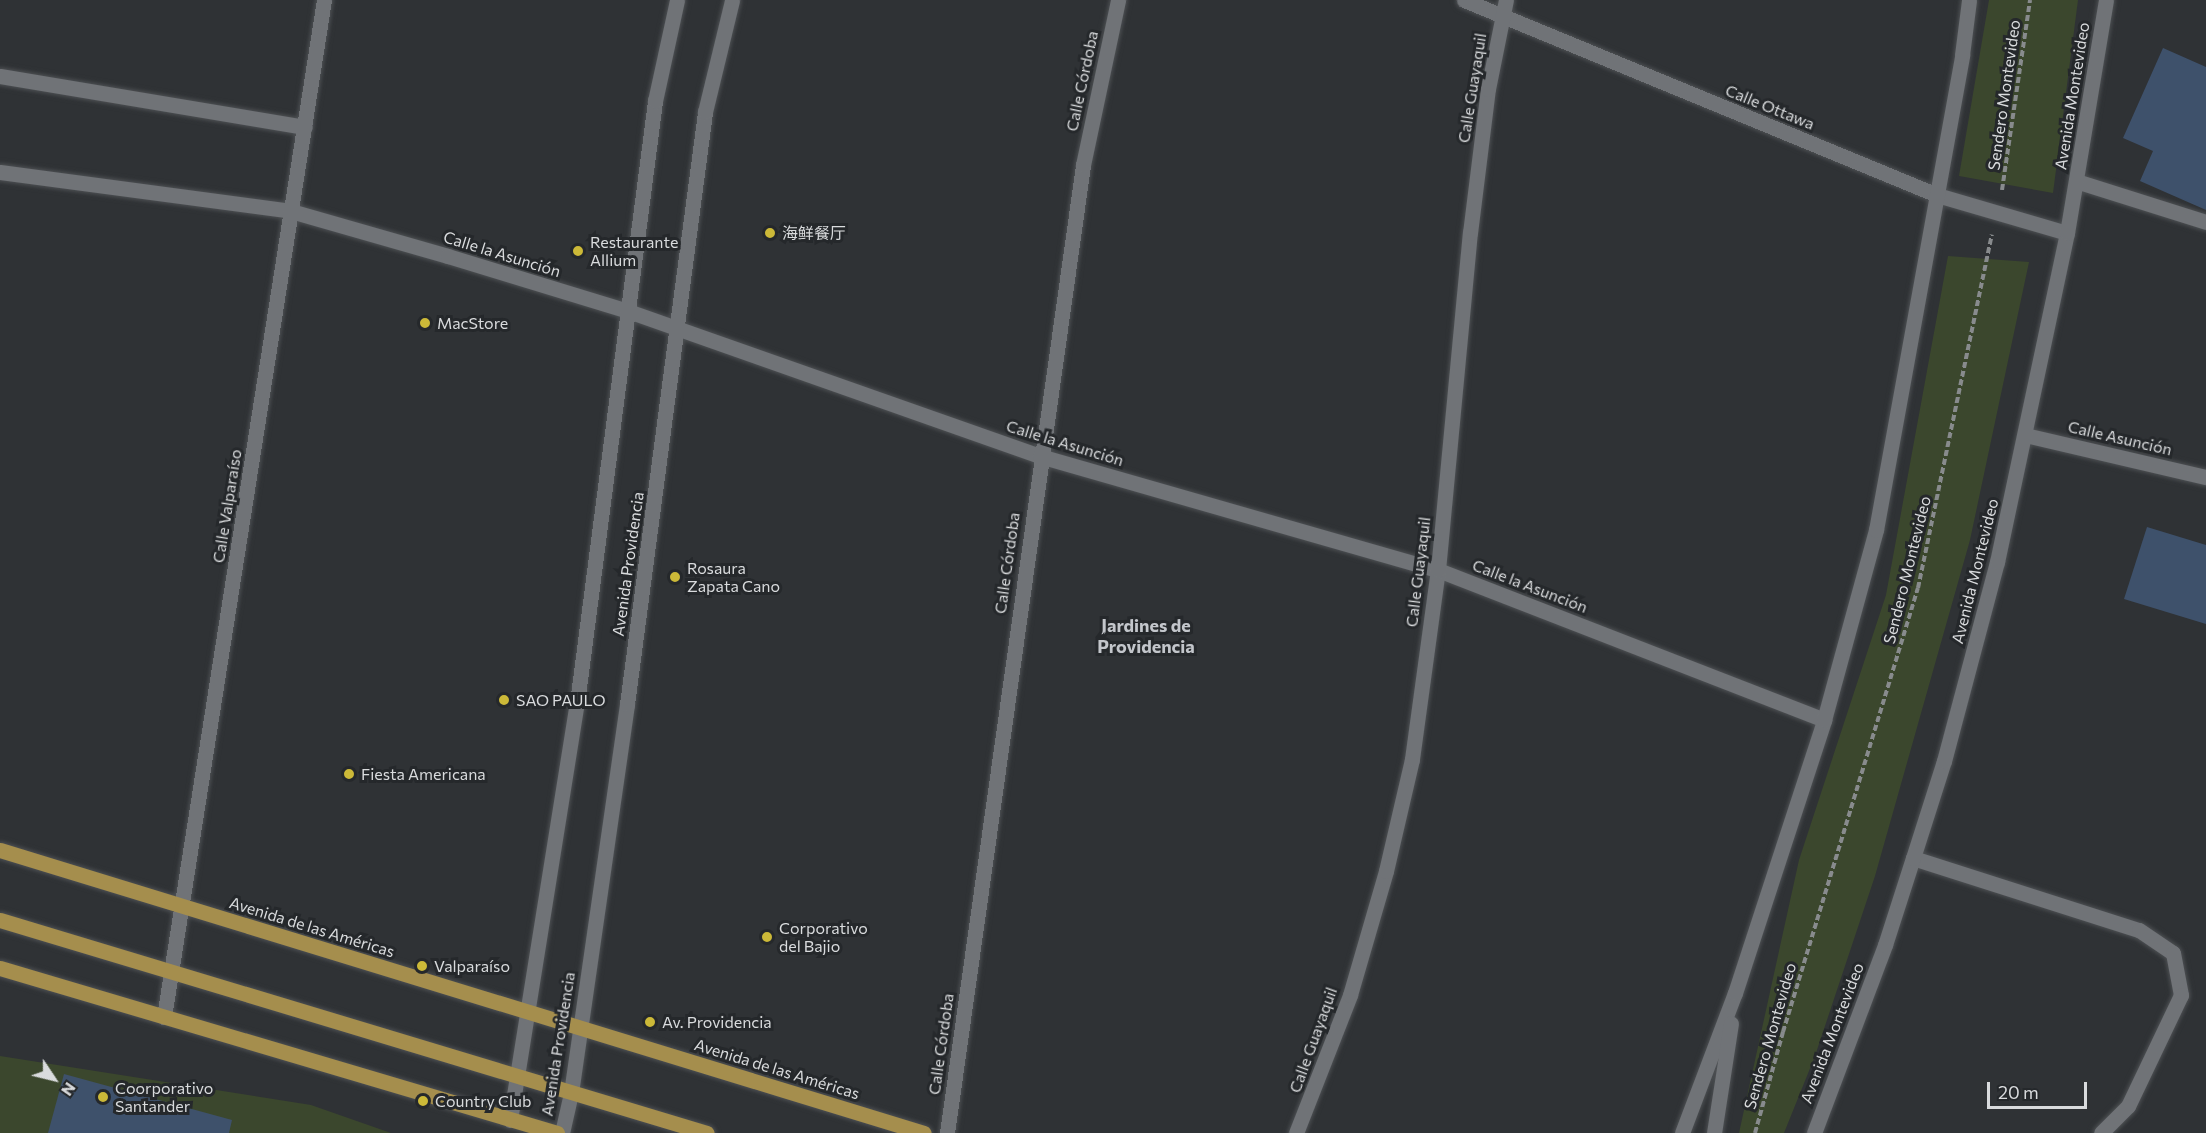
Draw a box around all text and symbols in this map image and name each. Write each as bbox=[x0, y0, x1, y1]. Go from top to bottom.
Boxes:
street label: Sendero Montevideo bbox=[1984, 19, 2024, 171]
street label: Avenida Montevideo bbox=[2051, 21, 2093, 171]
street label: Calle Córdoba bbox=[1062, 29, 1102, 133]
street label: Calle Guayaquil bbox=[1454, 32, 1490, 144]
street label: Calle Ottawa bbox=[1723, 80, 1817, 134]
place label: 海鲜餐厅 bbox=[782, 223, 846, 243]
marker: 海鲜餐厅 bbox=[763, 226, 777, 240]
street label: Calle la Asunción bbox=[441, 227, 563, 281]
place label: Restaurante Allium bbox=[590, 232, 678, 270]
marker: Restaurante Allium bbox=[571, 244, 585, 258]
place label: MacStore bbox=[437, 313, 508, 333]
marker: MacStore bbox=[418, 316, 432, 330]
street label: Calle la Asunción bbox=[1004, 416, 1126, 470]
street label: Calle Asunción bbox=[2066, 417, 2174, 459]
street label: Calle Valparaíso bbox=[209, 448, 245, 564]
street label: Avenida Providencia bbox=[608, 491, 648, 637]
street label: Sendero Montevideo bbox=[1879, 494, 1935, 646]
street label: Avenida Montevideo bbox=[1948, 496, 2002, 646]
street label: Calle Córdoba bbox=[990, 511, 1024, 615]
street label: Calle Guayaquil bbox=[1402, 516, 1434, 628]
street label: Calle la Asunción bbox=[1470, 555, 1590, 617]
place label: Rosaura Zapata Cano bbox=[687, 558, 780, 596]
marker: Rosaura Zapata Cano bbox=[668, 570, 682, 584]
district label: Jardines de Providencia bbox=[1097, 615, 1195, 658]
place label: SAO PAULO bbox=[516, 690, 605, 710]
marker: SAO PAULO bbox=[497, 693, 511, 707]
place label: Fiesta Americana bbox=[361, 764, 486, 784]
marker: Fiesta Americana bbox=[342, 767, 356, 781]
street label: Avenida de las Américas bbox=[227, 893, 397, 961]
place label: Corporativo del Bajio bbox=[779, 918, 868, 956]
marker: Corporativo del Bajio bbox=[760, 930, 774, 944]
place label: Valparaíso bbox=[434, 956, 510, 976]
marker: Valparaíso bbox=[415, 959, 429, 973]
street label: Sendero Montevideo bbox=[1740, 960, 1800, 1112]
street label: Avenida Montevideo bbox=[1796, 960, 1868, 1106]
street label: Avenida Providencia bbox=[537, 971, 579, 1117]
street label: Calle Guayaquil bbox=[1285, 985, 1341, 1095]
street label: Calle Córdoba bbox=[924, 992, 958, 1096]
place label: Av. Providencia bbox=[662, 1012, 772, 1032]
marker: Av. Providencia bbox=[643, 1015, 657, 1029]
street label: Avenida de las Américas bbox=[692, 1035, 862, 1103]
north arrow bbox=[24, 1049, 84, 1109]
scale bar bbox=[1990, 1070, 2090, 1108]
place label: Coorporativo Santander bbox=[115, 1078, 213, 1116]
text: N bbox=[58, 1079, 80, 1100]
text: 20 m bbox=[1998, 1081, 2039, 1103]
marker: Coorporativo Santander bbox=[96, 1090, 110, 1104]
place label: Country Club bbox=[435, 1091, 531, 1111]
marker: Country Club bbox=[416, 1094, 430, 1108]

